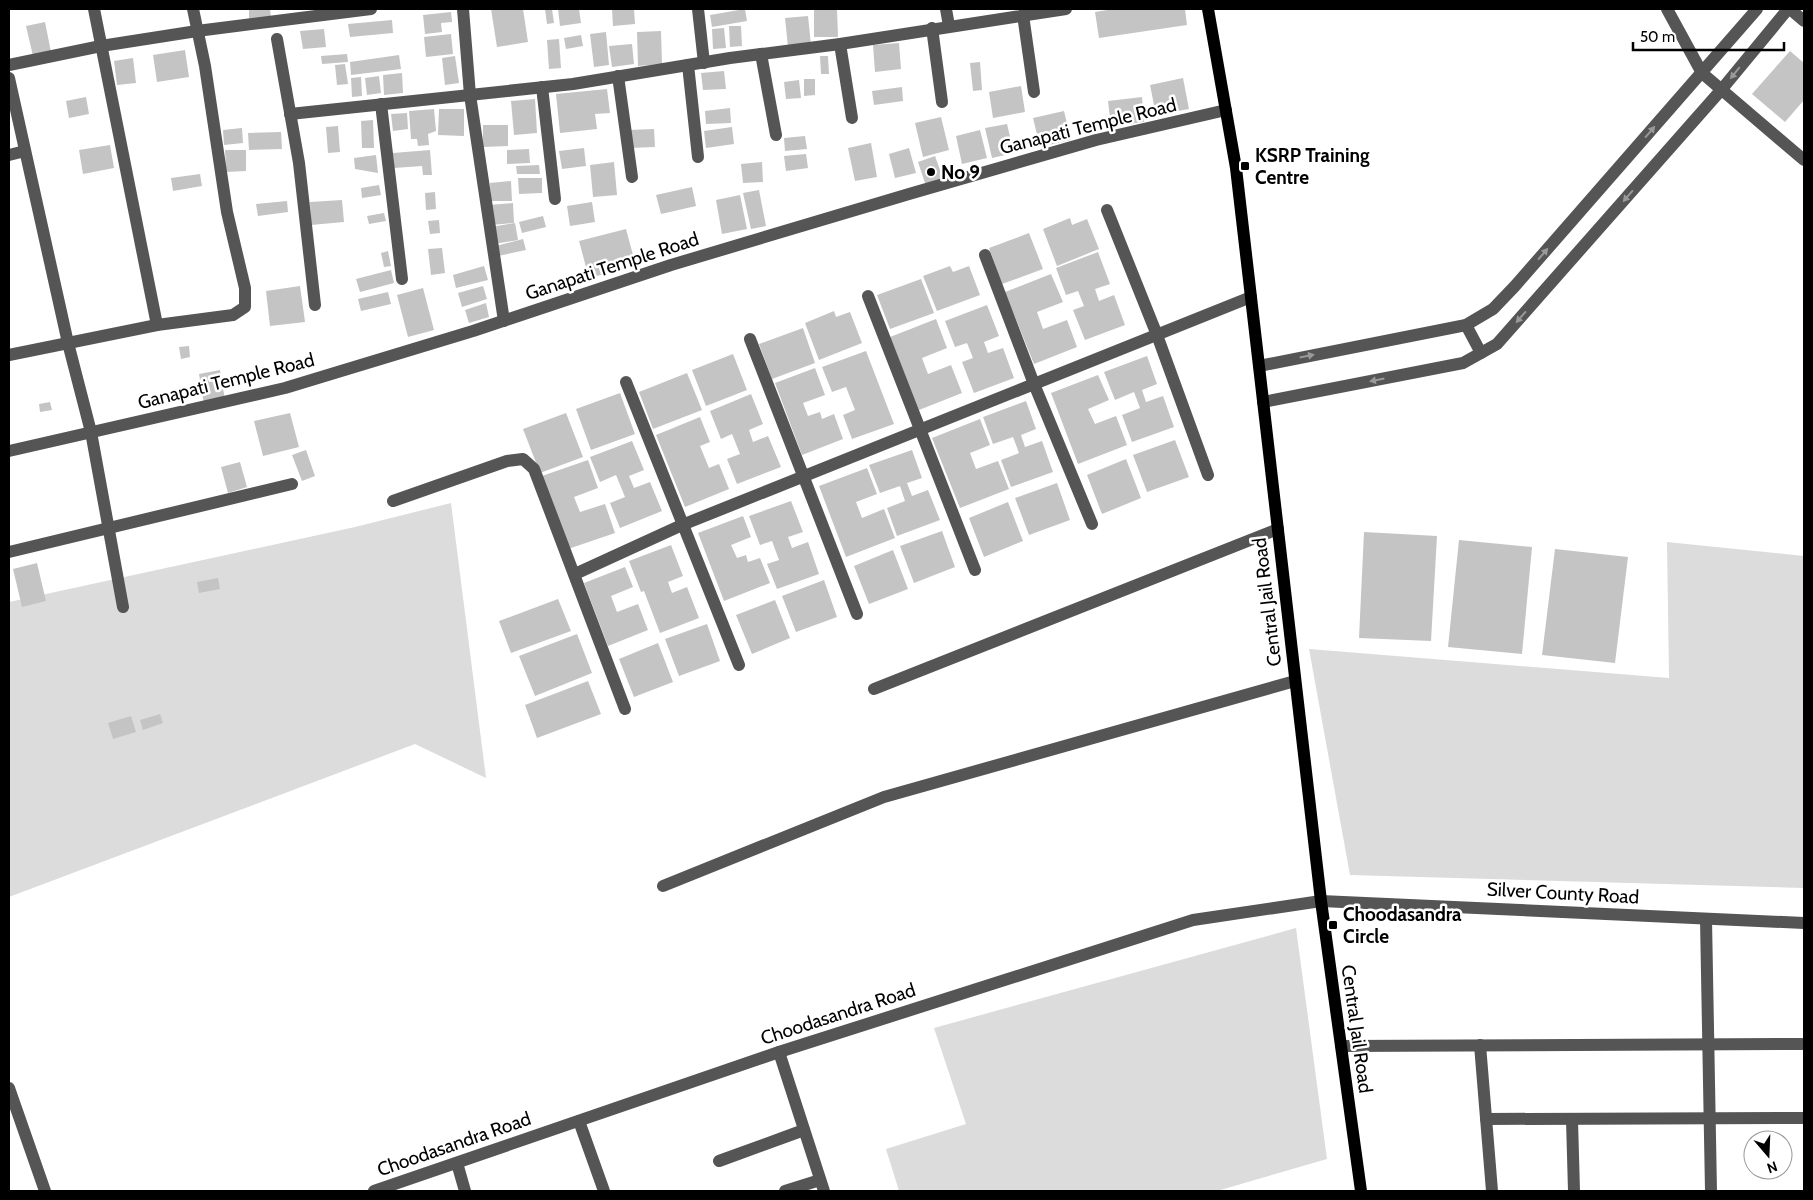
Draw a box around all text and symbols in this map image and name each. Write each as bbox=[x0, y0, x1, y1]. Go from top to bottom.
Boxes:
scale bar bbox=[1633, 20, 1784, 52]
text: 50 m bbox=[1640, 28, 1675, 46]
one-way arrow bbox=[1730, 67, 1741, 80]
street label: Ganapati Temple Road bbox=[997, 93, 1179, 159]
one-way arrow bbox=[1644, 126, 1655, 138]
place label: KSRP Training Centre bbox=[1255, 144, 1370, 189]
marker: KSRP Training Centre bbox=[1239, 160, 1251, 172]
place label: No 9 bbox=[941, 161, 980, 184]
marker: No 9 bbox=[925, 166, 937, 178]
one-way arrow bbox=[1622, 189, 1634, 201]
street label: Ganapati Temple Road bbox=[522, 227, 702, 305]
one-way arrow bbox=[1537, 249, 1549, 261]
one-way arrow bbox=[1515, 311, 1526, 324]
street label: Ganapati Temple Road bbox=[135, 348, 317, 414]
one-way arrow bbox=[1299, 352, 1315, 360]
one-way arrow bbox=[1368, 376, 1384, 384]
street label: Central Jail Road bbox=[1248, 536, 1286, 668]
street label: Silver County Road bbox=[1486, 878, 1640, 908]
place label: Choodasandra Circle bbox=[1343, 903, 1462, 948]
marker: Choodasandra Circle bbox=[1327, 919, 1339, 931]
street label: Central Jail Road bbox=[1337, 963, 1377, 1095]
street label: Choodasandra Road bbox=[758, 978, 918, 1050]
street label: Choodasandra Road bbox=[374, 1107, 534, 1181]
north arrow bbox=[1743, 1130, 1793, 1180]
text: N bbox=[1765, 1157, 1780, 1177]

